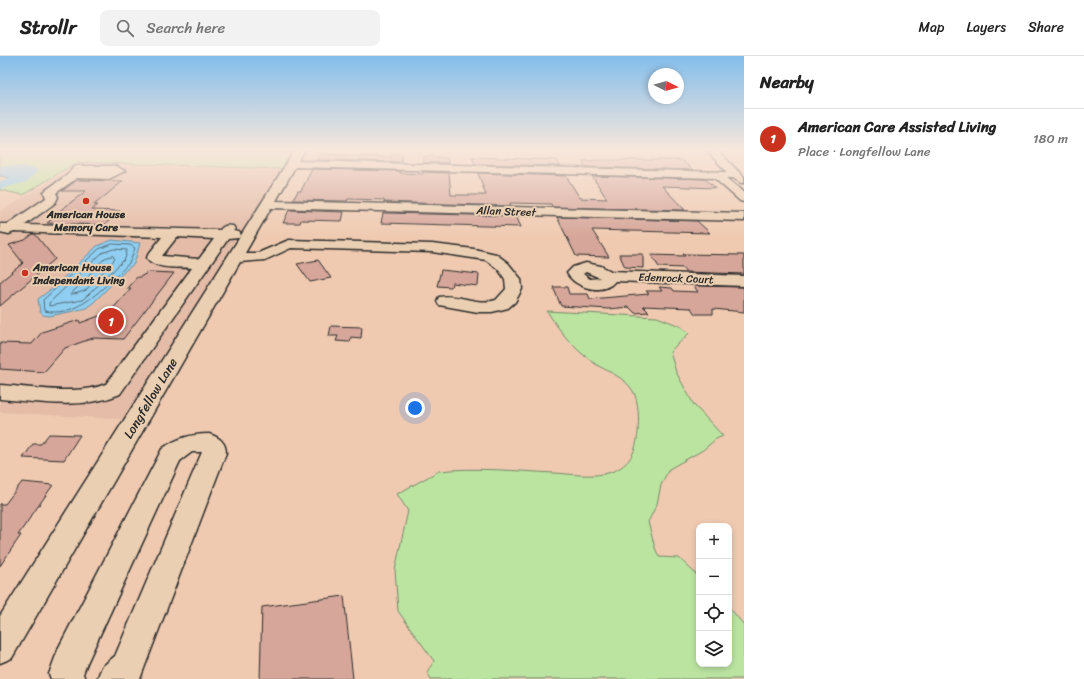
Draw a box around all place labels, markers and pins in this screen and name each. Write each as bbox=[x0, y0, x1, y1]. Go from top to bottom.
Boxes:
marker: American House Memory Care bbox=[81, 196, 91, 206]
place label: American House Memory Care bbox=[46, 205, 126, 237]
place label: American House Independant Living bbox=[32, 258, 125, 290]
marker: American House Independant Living bbox=[20, 268, 30, 278]
pin: 1 bbox=[98, 306, 124, 336]

